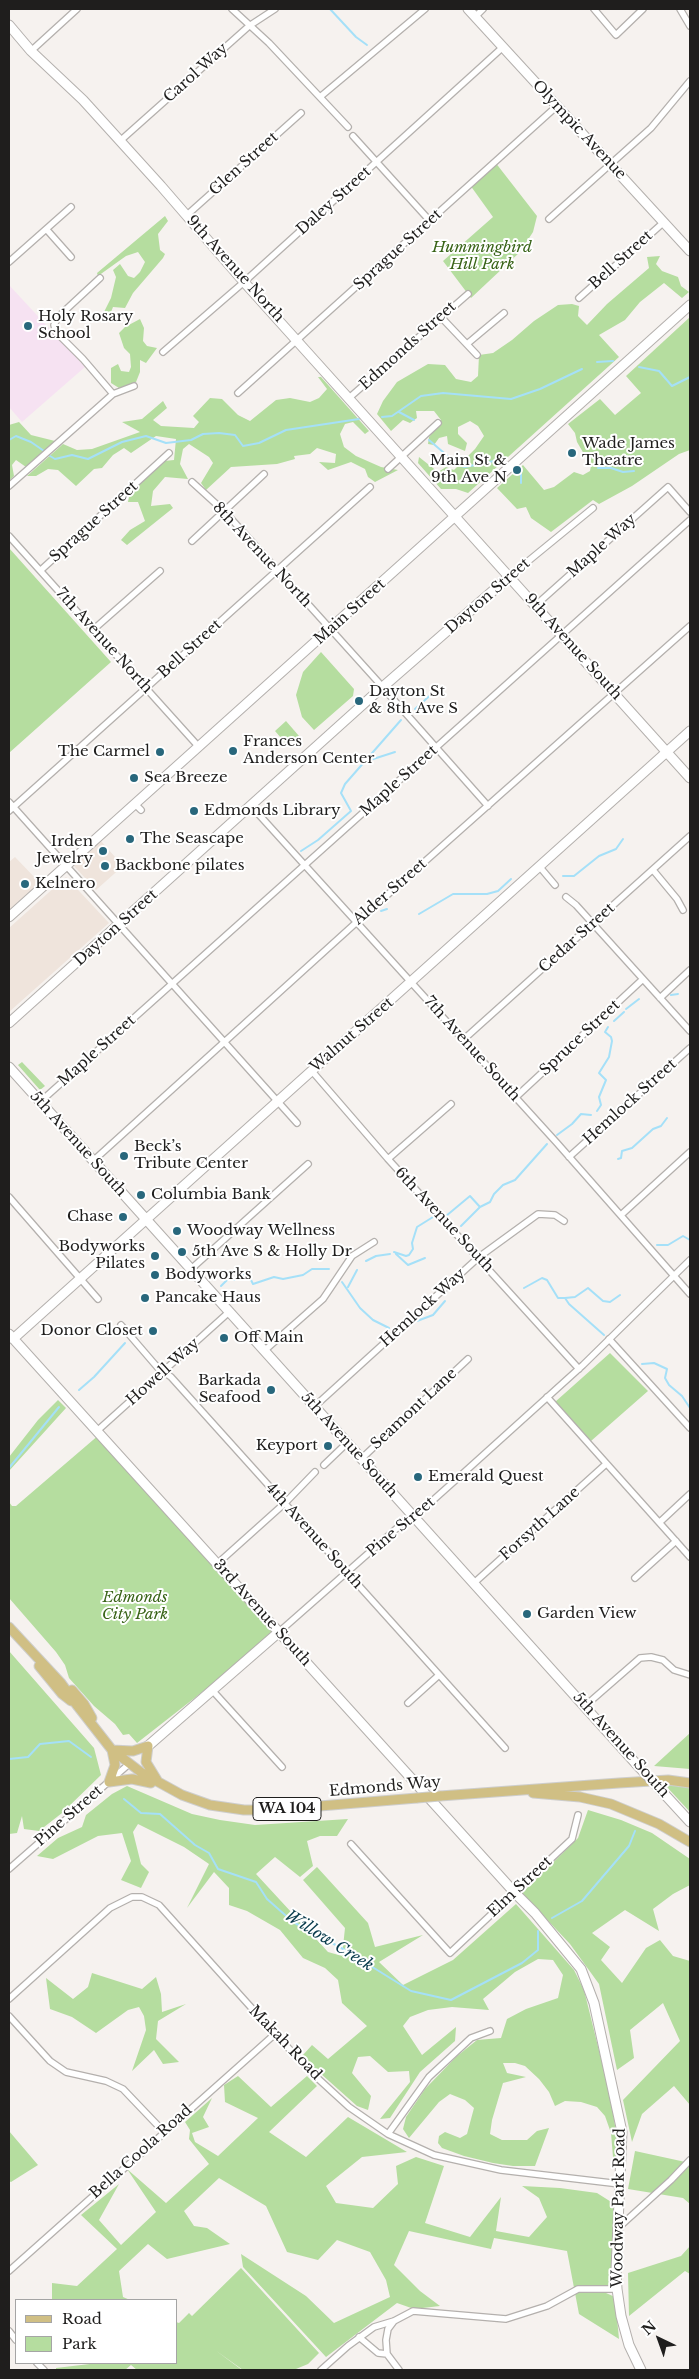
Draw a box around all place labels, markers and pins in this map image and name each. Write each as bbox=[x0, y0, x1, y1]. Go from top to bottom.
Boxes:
place label: Holy Rosary School bbox=[38, 308, 133, 343]
marker: Holy Rosary School bbox=[22, 320, 34, 332]
place label: Wade James Theatre bbox=[582, 435, 675, 470]
marker: Wade James Theatre bbox=[566, 447, 578, 459]
place label: Main St & 9th Ave N bbox=[430, 452, 507, 487]
marker: Main St & 9th Ave N bbox=[511, 464, 523, 476]
place label: Dayton St & 8th Ave S bbox=[369, 683, 458, 718]
marker: Dayton St & 8th Ave S bbox=[353, 695, 365, 707]
place label: Frances Anderson Center bbox=[243, 733, 374, 768]
place label: The Carmel bbox=[58, 743, 150, 761]
marker: Frances Anderson Center bbox=[227, 745, 239, 757]
marker: The Carmel bbox=[154, 746, 166, 758]
place label: Sea Breeze bbox=[144, 769, 228, 787]
marker: Sea Breeze bbox=[128, 772, 140, 784]
place label: Edmonds Library bbox=[204, 802, 341, 820]
marker: Edmonds Library bbox=[188, 805, 200, 817]
place label: The Seascape bbox=[140, 830, 244, 848]
place label: Irden Jewelry bbox=[36, 833, 93, 868]
marker: The Seascape bbox=[124, 833, 136, 845]
marker: Irden Jewelry bbox=[97, 845, 109, 857]
place label: Backbone pilates bbox=[115, 857, 245, 875]
marker: Backbone pilates bbox=[99, 860, 111, 872]
place label: Kelnero bbox=[35, 875, 96, 893]
marker: Kelnero bbox=[19, 878, 31, 890]
place label: Beck’s Tribute Center bbox=[134, 1138, 248, 1173]
marker: Beck’s Tribute Center bbox=[118, 1150, 130, 1162]
place label: Columbia Bank bbox=[151, 1186, 271, 1204]
marker: Columbia Bank bbox=[135, 1189, 147, 1201]
place label: Chase bbox=[67, 1208, 113, 1226]
marker: Chase bbox=[117, 1211, 129, 1223]
place label: Woodway Wellness bbox=[187, 1222, 335, 1240]
marker: Woodway Wellness bbox=[171, 1225, 183, 1237]
place label: Bodyworks Pilates bbox=[59, 1238, 145, 1273]
place label: 5th Ave S & Holly Dr bbox=[192, 1243, 352, 1261]
marker: 5th Ave S & Holly Dr bbox=[176, 1246, 188, 1258]
marker: Bodyworks Pilates bbox=[149, 1250, 161, 1262]
place label: Bodyworks bbox=[165, 1266, 251, 1284]
marker: Bodyworks bbox=[149, 1269, 161, 1281]
place label: Pancake Haus bbox=[155, 1289, 261, 1307]
marker: Pancake Haus bbox=[139, 1292, 151, 1304]
place label: Donor Closet bbox=[41, 1322, 143, 1340]
marker: Donor Closet bbox=[147, 1325, 159, 1337]
place label: Off Main bbox=[234, 1329, 304, 1347]
marker: Off Main bbox=[218, 1332, 230, 1344]
place label: Barkada Seafood bbox=[198, 1372, 261, 1407]
marker: Barkada Seafood bbox=[265, 1384, 277, 1396]
place label: Keyport bbox=[256, 1437, 318, 1455]
marker: Keyport bbox=[322, 1440, 334, 1452]
place label: Emerald Quest bbox=[428, 1468, 544, 1486]
marker: Emerald Quest bbox=[412, 1471, 424, 1483]
place label: Garden View bbox=[537, 1605, 637, 1623]
marker: Garden View bbox=[521, 1608, 533, 1620]

